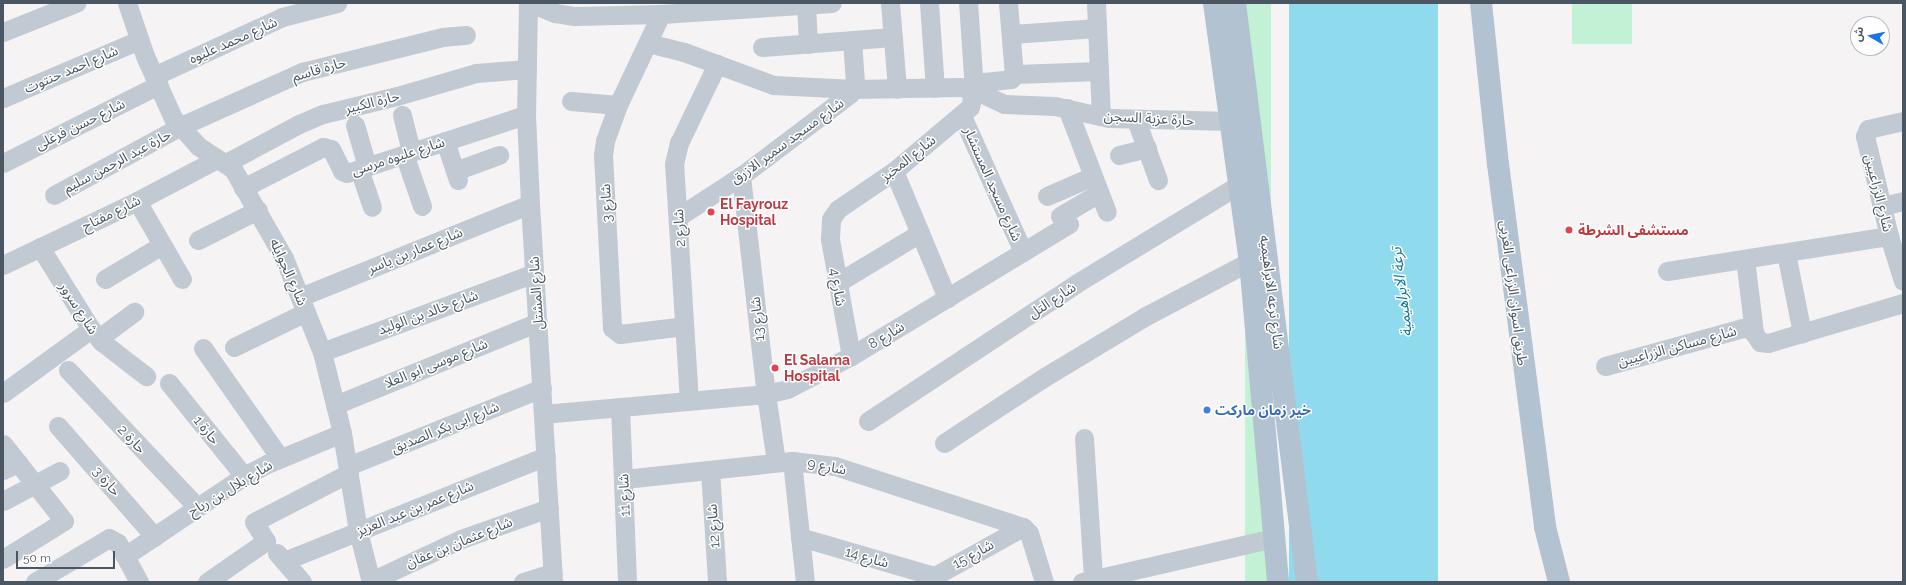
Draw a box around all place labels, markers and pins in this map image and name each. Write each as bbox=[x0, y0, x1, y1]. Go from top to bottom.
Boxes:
place label: El Fayrouz Hospital bbox=[720, 196, 788, 228]
marker: El Fayrouz Hospital bbox=[705, 206, 717, 218]
place label: مستشفى الشرطة bbox=[1578, 222, 1689, 238]
marker: مستشفى الشرطة bbox=[1563, 224, 1575, 236]
place label: El Salama Hospital bbox=[784, 352, 850, 384]
marker: El Salama Hospital bbox=[769, 362, 781, 374]
place label: خير زمان ماركت bbox=[1215, 402, 1311, 418]
marker: خير زمان ماركت bbox=[1202, 405, 1212, 415]

